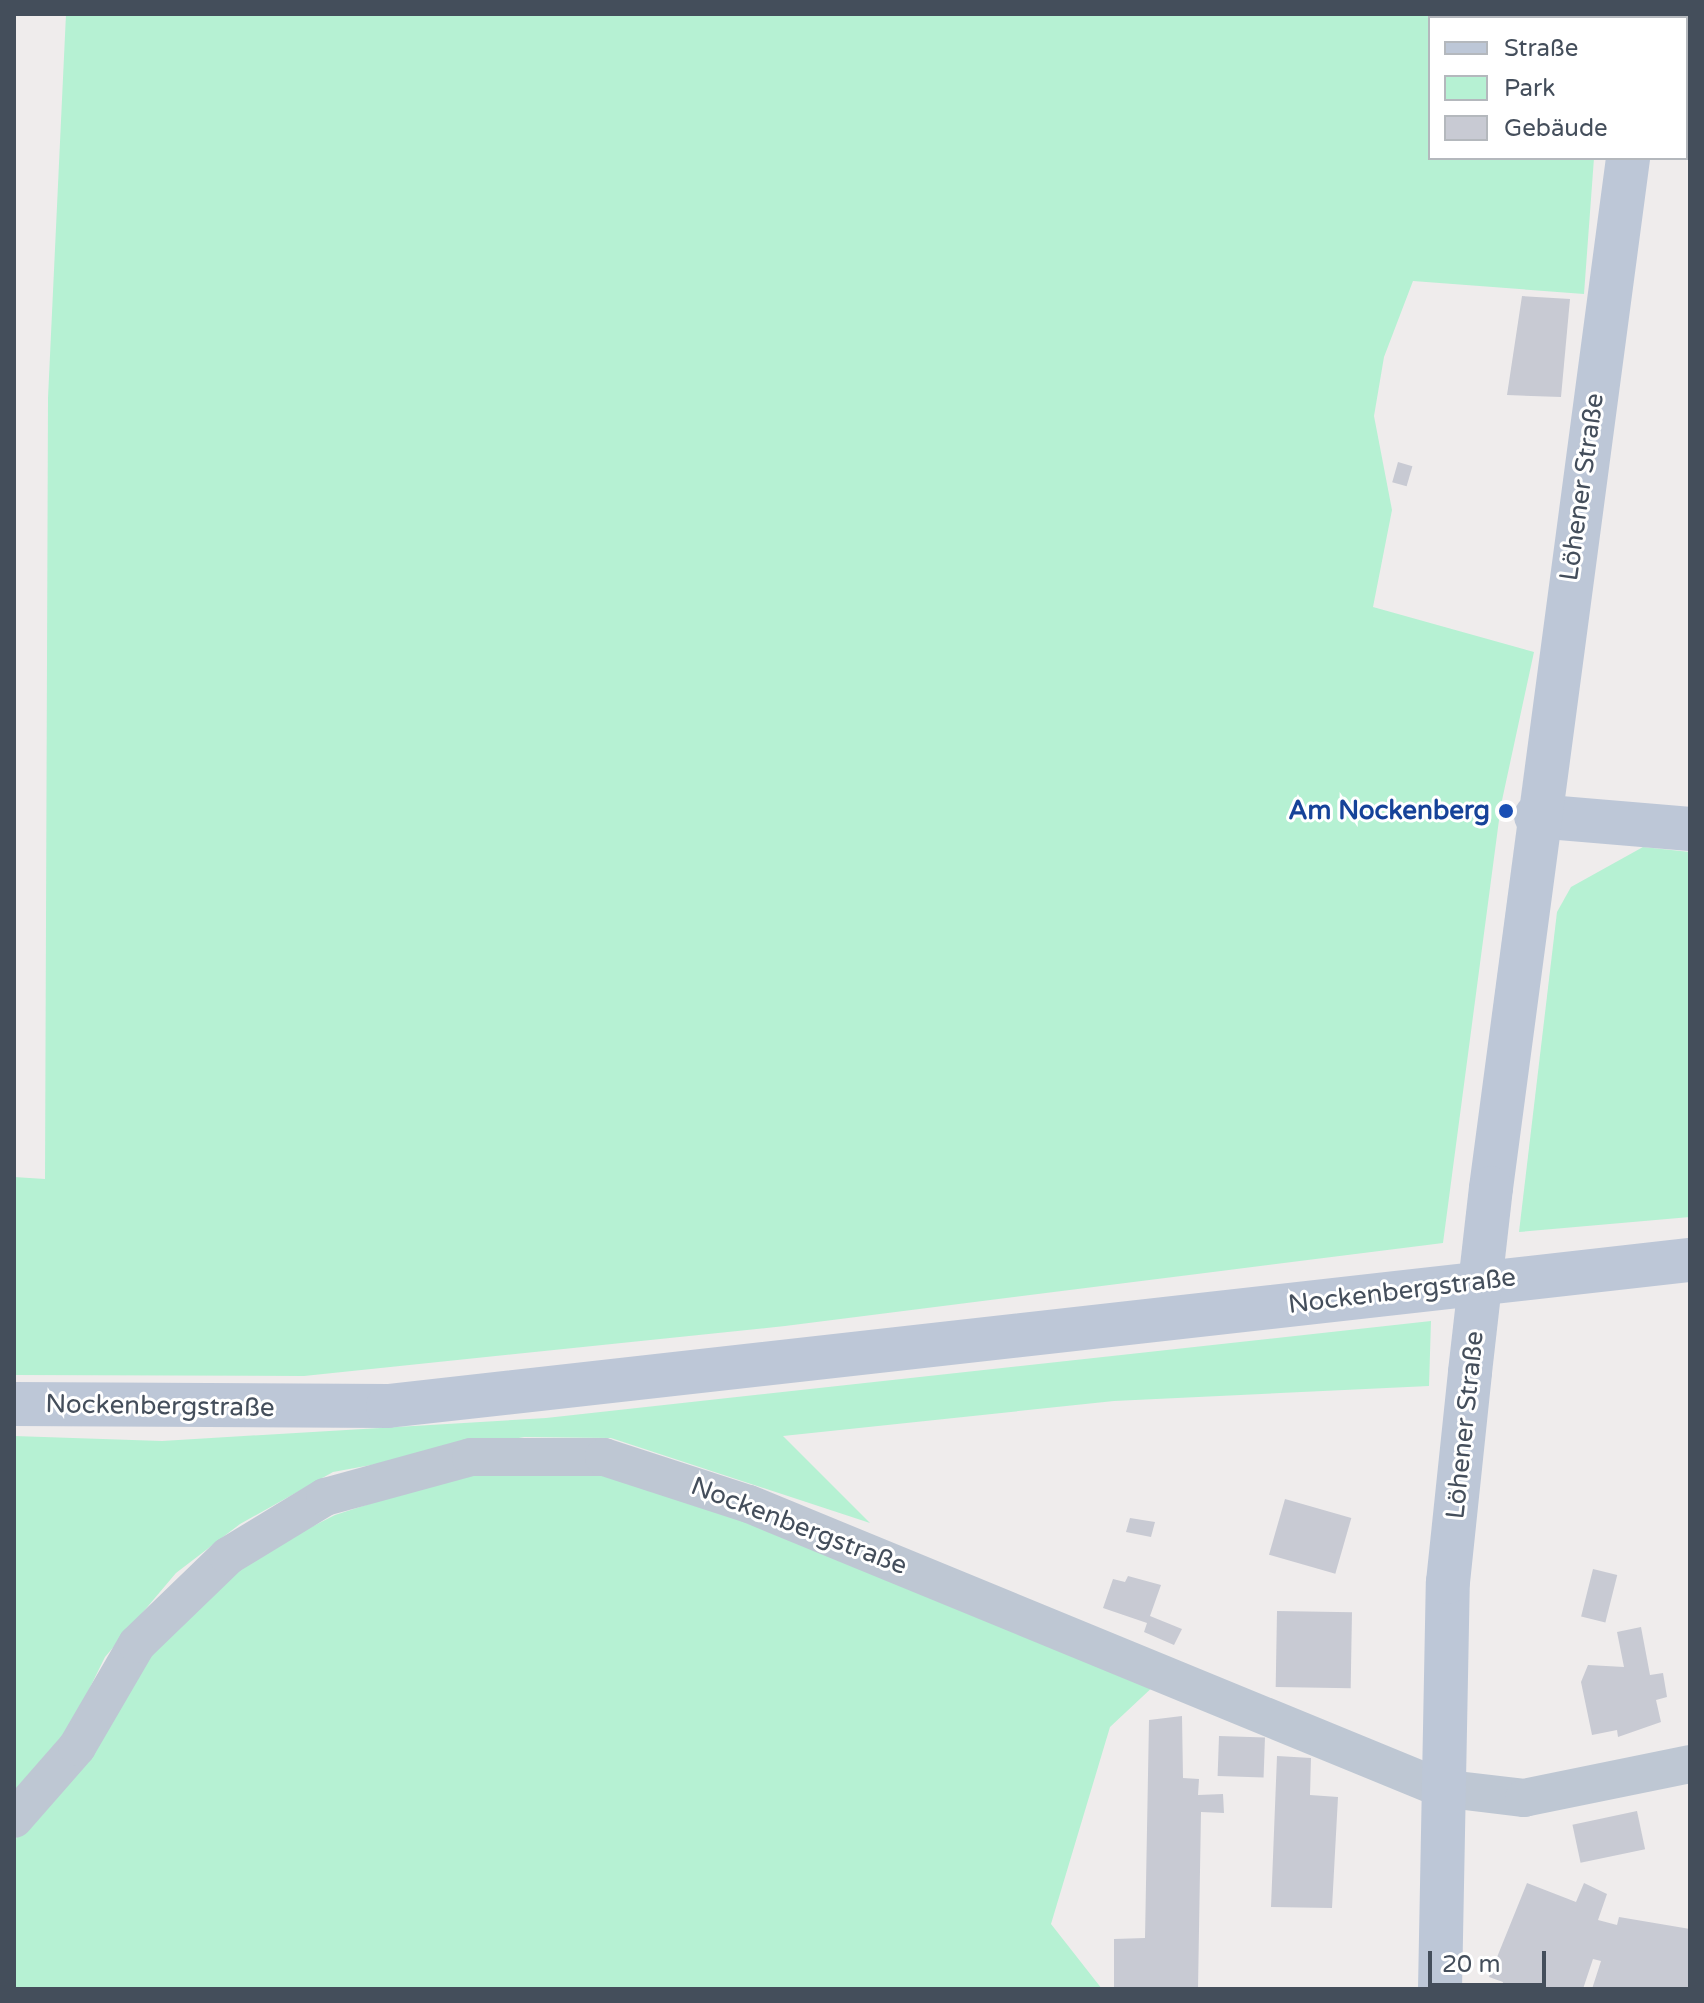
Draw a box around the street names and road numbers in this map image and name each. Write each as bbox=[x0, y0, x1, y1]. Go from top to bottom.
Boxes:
street label: Löhener Straße bbox=[1553, 391, 1611, 583]
street label: Nockenbergstraße bbox=[1286, 1262, 1518, 1320]
street label: Löhener Straße bbox=[1440, 1329, 1490, 1521]
street label: Nockenbergstraße bbox=[45, 1388, 275, 1424]
street label: Nockenbergstraße bbox=[686, 1470, 912, 1582]

